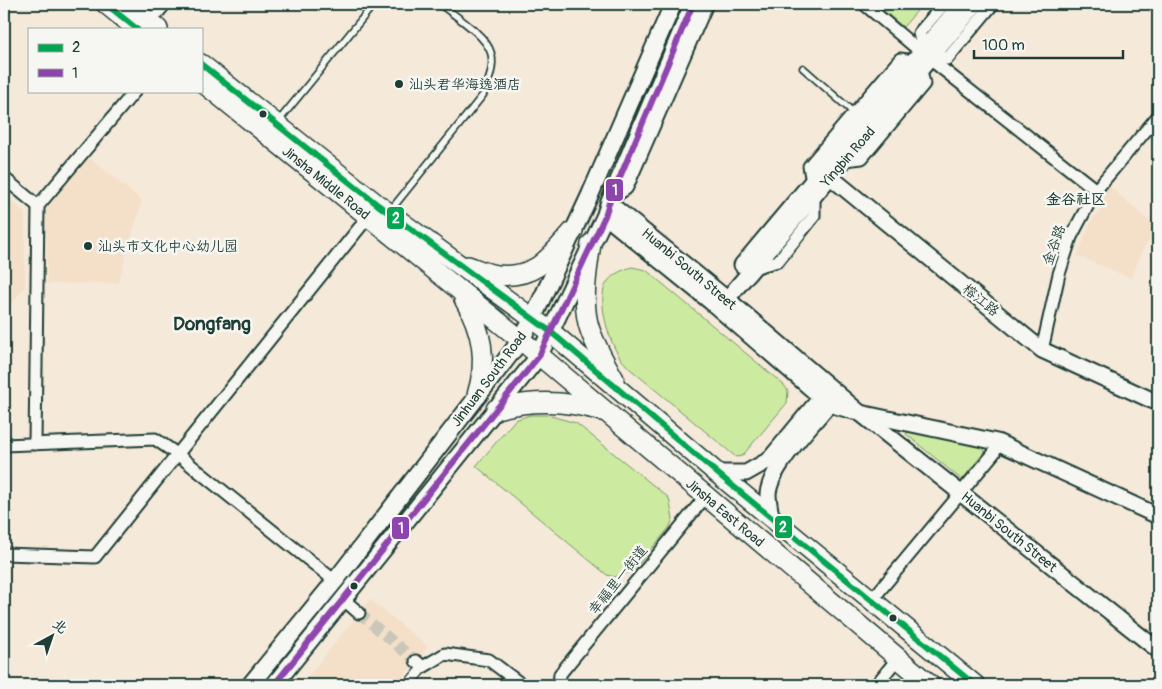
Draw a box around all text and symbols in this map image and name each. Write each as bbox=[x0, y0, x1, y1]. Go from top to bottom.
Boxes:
legend bbox=[28, 28, 202, 92]
scale bar bbox=[974, 28, 1123, 60]
text: 100 m bbox=[982, 36, 1025, 55]
text: 2 bbox=[72, 38, 80, 57]
text: 1 bbox=[72, 64, 78, 83]
place label: 汕头君华海逸酒店 bbox=[409, 76, 521, 93]
marker: 汕头君华海逸酒店 bbox=[393, 78, 405, 90]
unlabelled marker bbox=[258, 109, 268, 119]
street label: Yingbin Road bbox=[817, 123, 879, 191]
street label: Jinsha Middle Road bbox=[279, 143, 373, 224]
line badge: 1 bbox=[605, 178, 624, 202]
text: 1 bbox=[612, 182, 618, 199]
district label: 金谷社区 bbox=[1046, 190, 1106, 209]
line badge: 2 bbox=[386, 206, 405, 230]
text: 2 bbox=[392, 210, 400, 227]
street label: 金谷路 bbox=[1039, 222, 1069, 268]
street label: Huanbi South Street bbox=[638, 224, 740, 314]
place label: 汕头市文化中心幼儿园 bbox=[98, 238, 238, 255]
marker: 汕头市文化中心幼儿园 bbox=[82, 240, 94, 252]
street label: 榕江路 bbox=[959, 280, 1003, 320]
district label: Dongfang bbox=[173, 312, 251, 336]
street label: Jinhuan South Road bbox=[448, 328, 530, 430]
street label: Jinsha East Road bbox=[682, 475, 768, 551]
street label: Huanbi South Street bbox=[958, 488, 1061, 576]
line badge: 2 bbox=[774, 515, 793, 539]
line badge: 1 bbox=[391, 516, 410, 540]
text: 2 bbox=[779, 519, 787, 536]
text: 1 bbox=[398, 520, 404, 537]
street label: 幸福里一街道 bbox=[585, 542, 651, 618]
unlabelled marker bbox=[349, 581, 359, 591]
north arrow bbox=[28, 612, 78, 662]
unlabelled marker bbox=[888, 613, 898, 623]
text: 北 bbox=[49, 615, 71, 637]

